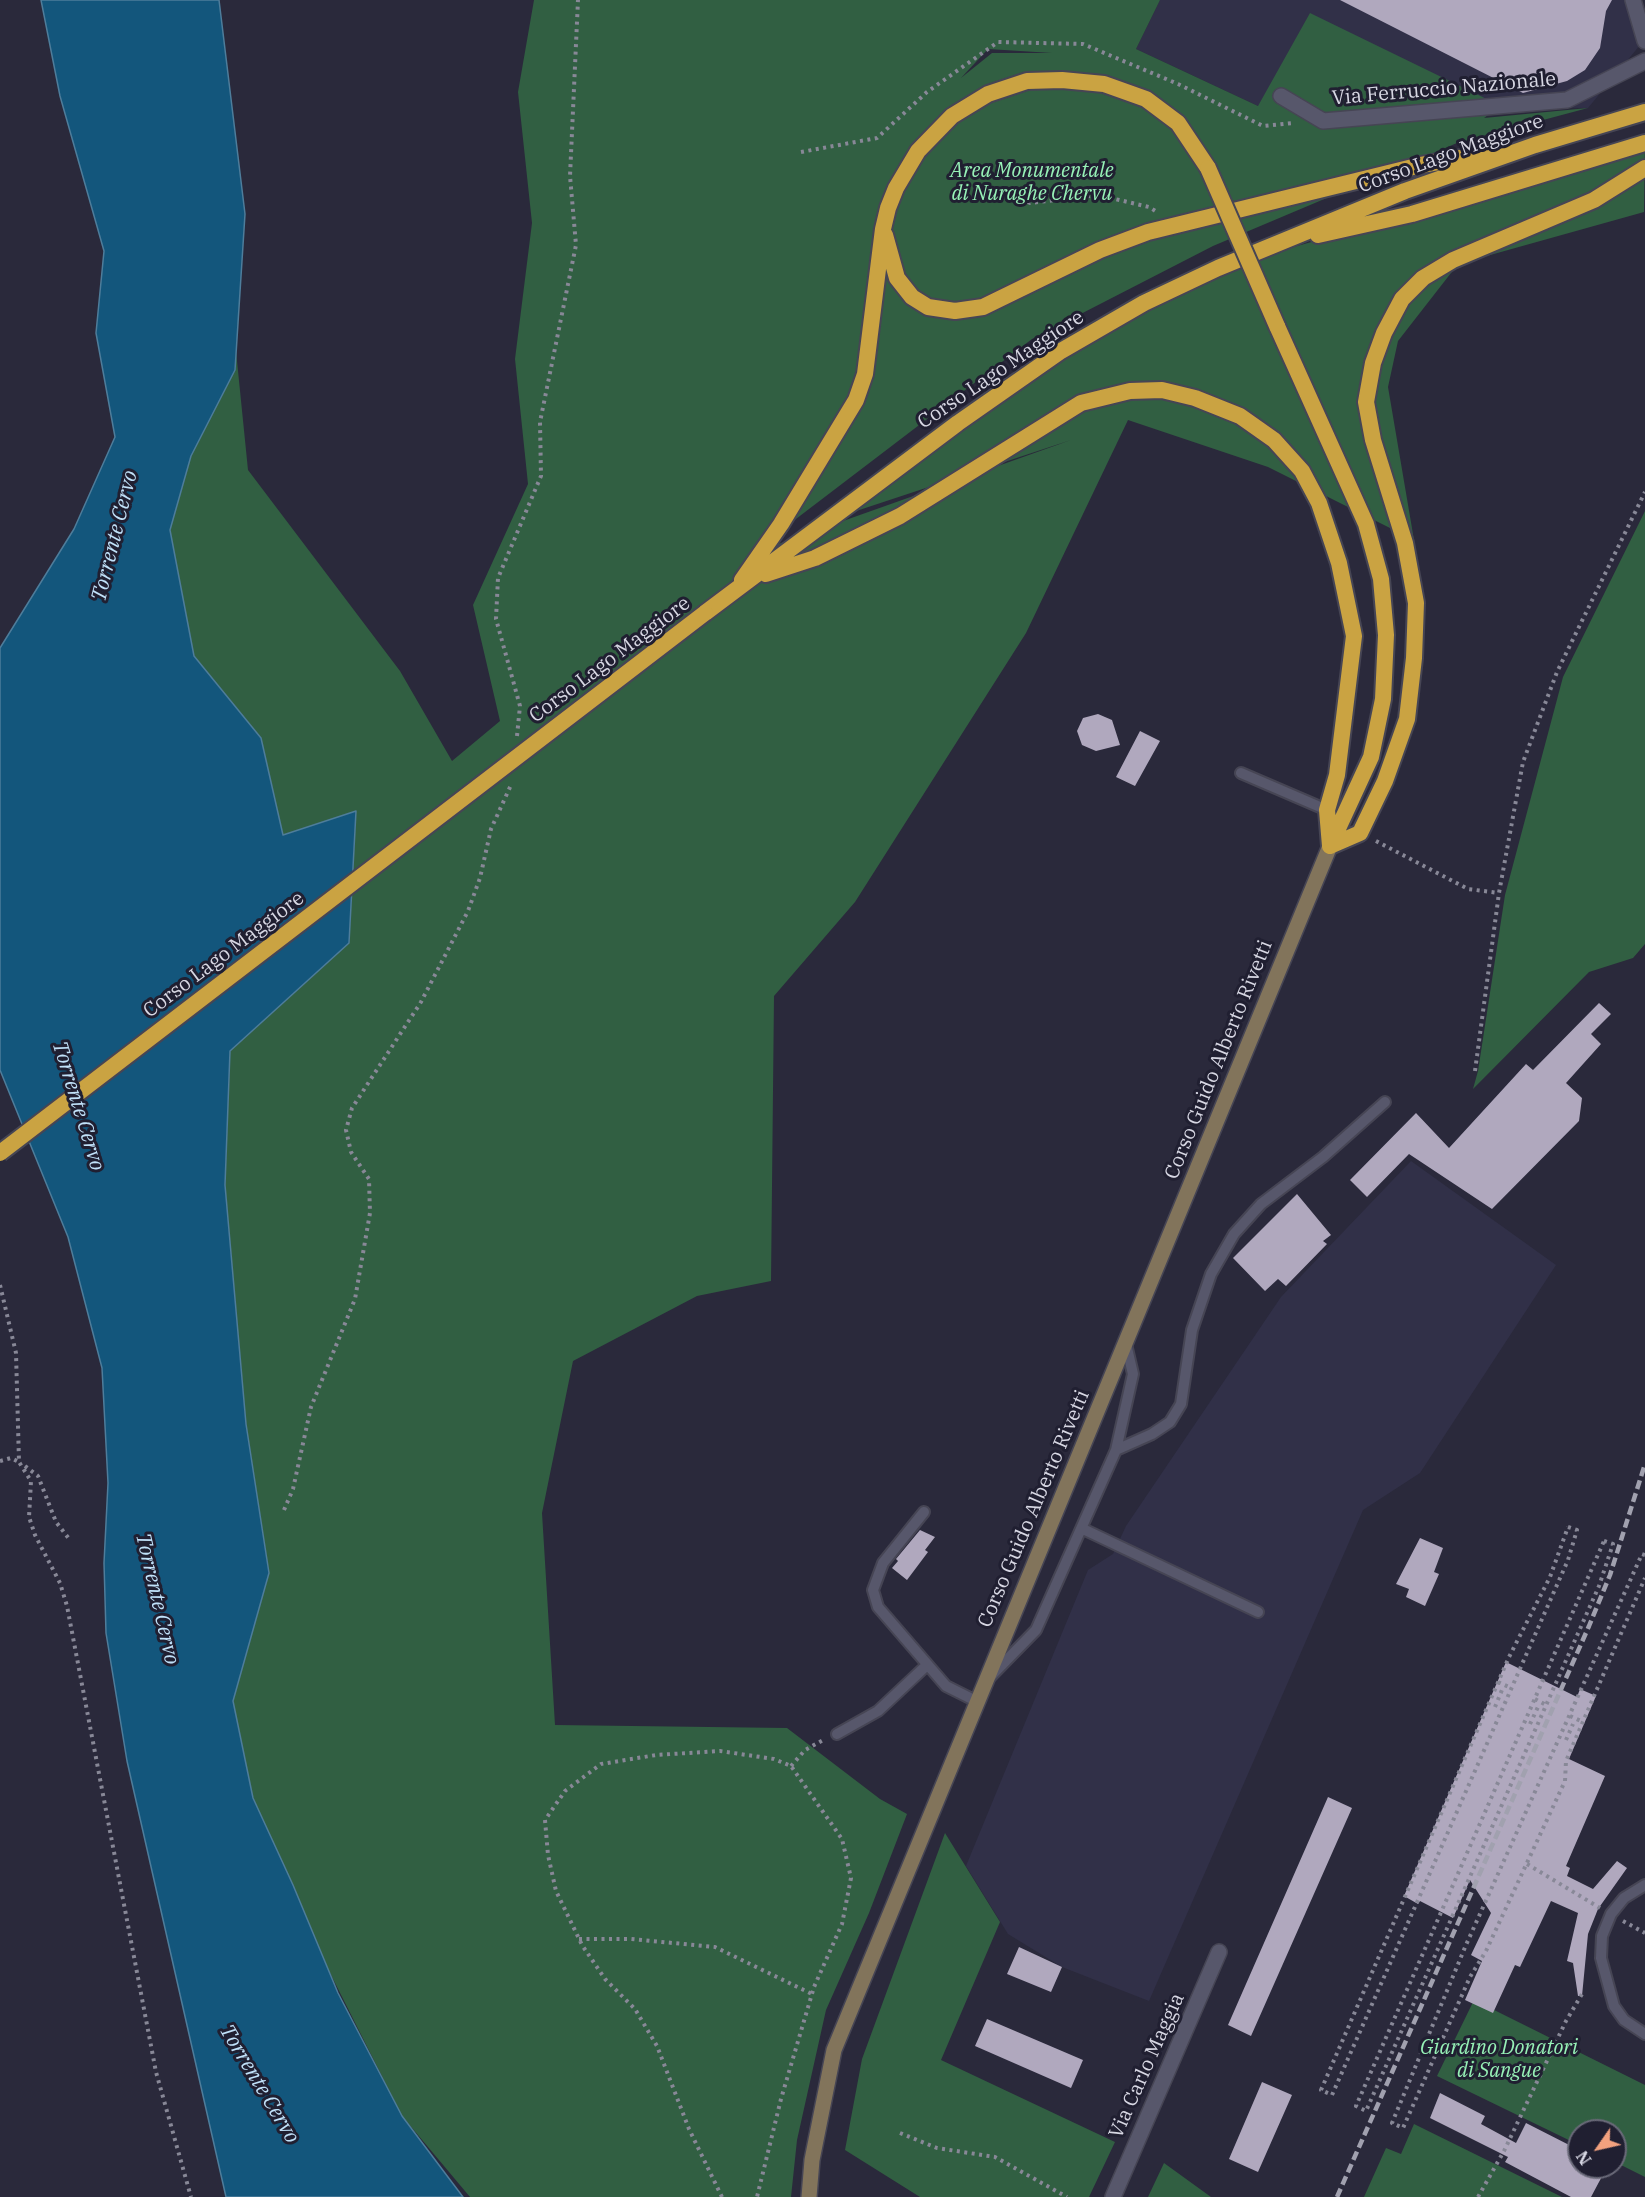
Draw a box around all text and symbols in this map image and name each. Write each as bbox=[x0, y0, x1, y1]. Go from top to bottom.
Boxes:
street label: Via Ferruccio Nazionale bbox=[1331, 67, 1557, 111]
street label: Corso Lago Maggiore bbox=[1355, 109, 1547, 199]
park label: Area Monumentale di Nuraghe Chervu bbox=[950, 159, 1114, 206]
street label: Corso Lago Maggiore bbox=[913, 305, 1089, 435]
water label: Torrente Cervo bbox=[87, 468, 143, 604]
street label: Corso Lago Maggiore bbox=[525, 592, 695, 728]
street label: Corso Lago Maggiore bbox=[139, 887, 309, 1023]
street label: Corso Guido Alberto Rivetti bbox=[1160, 937, 1278, 1183]
water label: Torrente Cervo bbox=[46, 1038, 110, 1174]
street label: Corso Guido Alberto Rivetti bbox=[973, 1387, 1095, 1631]
water label: Torrente Cervo bbox=[130, 1531, 184, 1667]
street label: Via Carlo Maggia bbox=[1104, 1990, 1190, 2142]
water label: Torrente Cervo bbox=[214, 2020, 304, 2148]
park label: Giardino Donatori di Sangue bbox=[1420, 2036, 1578, 2083]
north arrow bbox=[1567, 2119, 1627, 2179]
text: N bbox=[1572, 2147, 1596, 2169]

